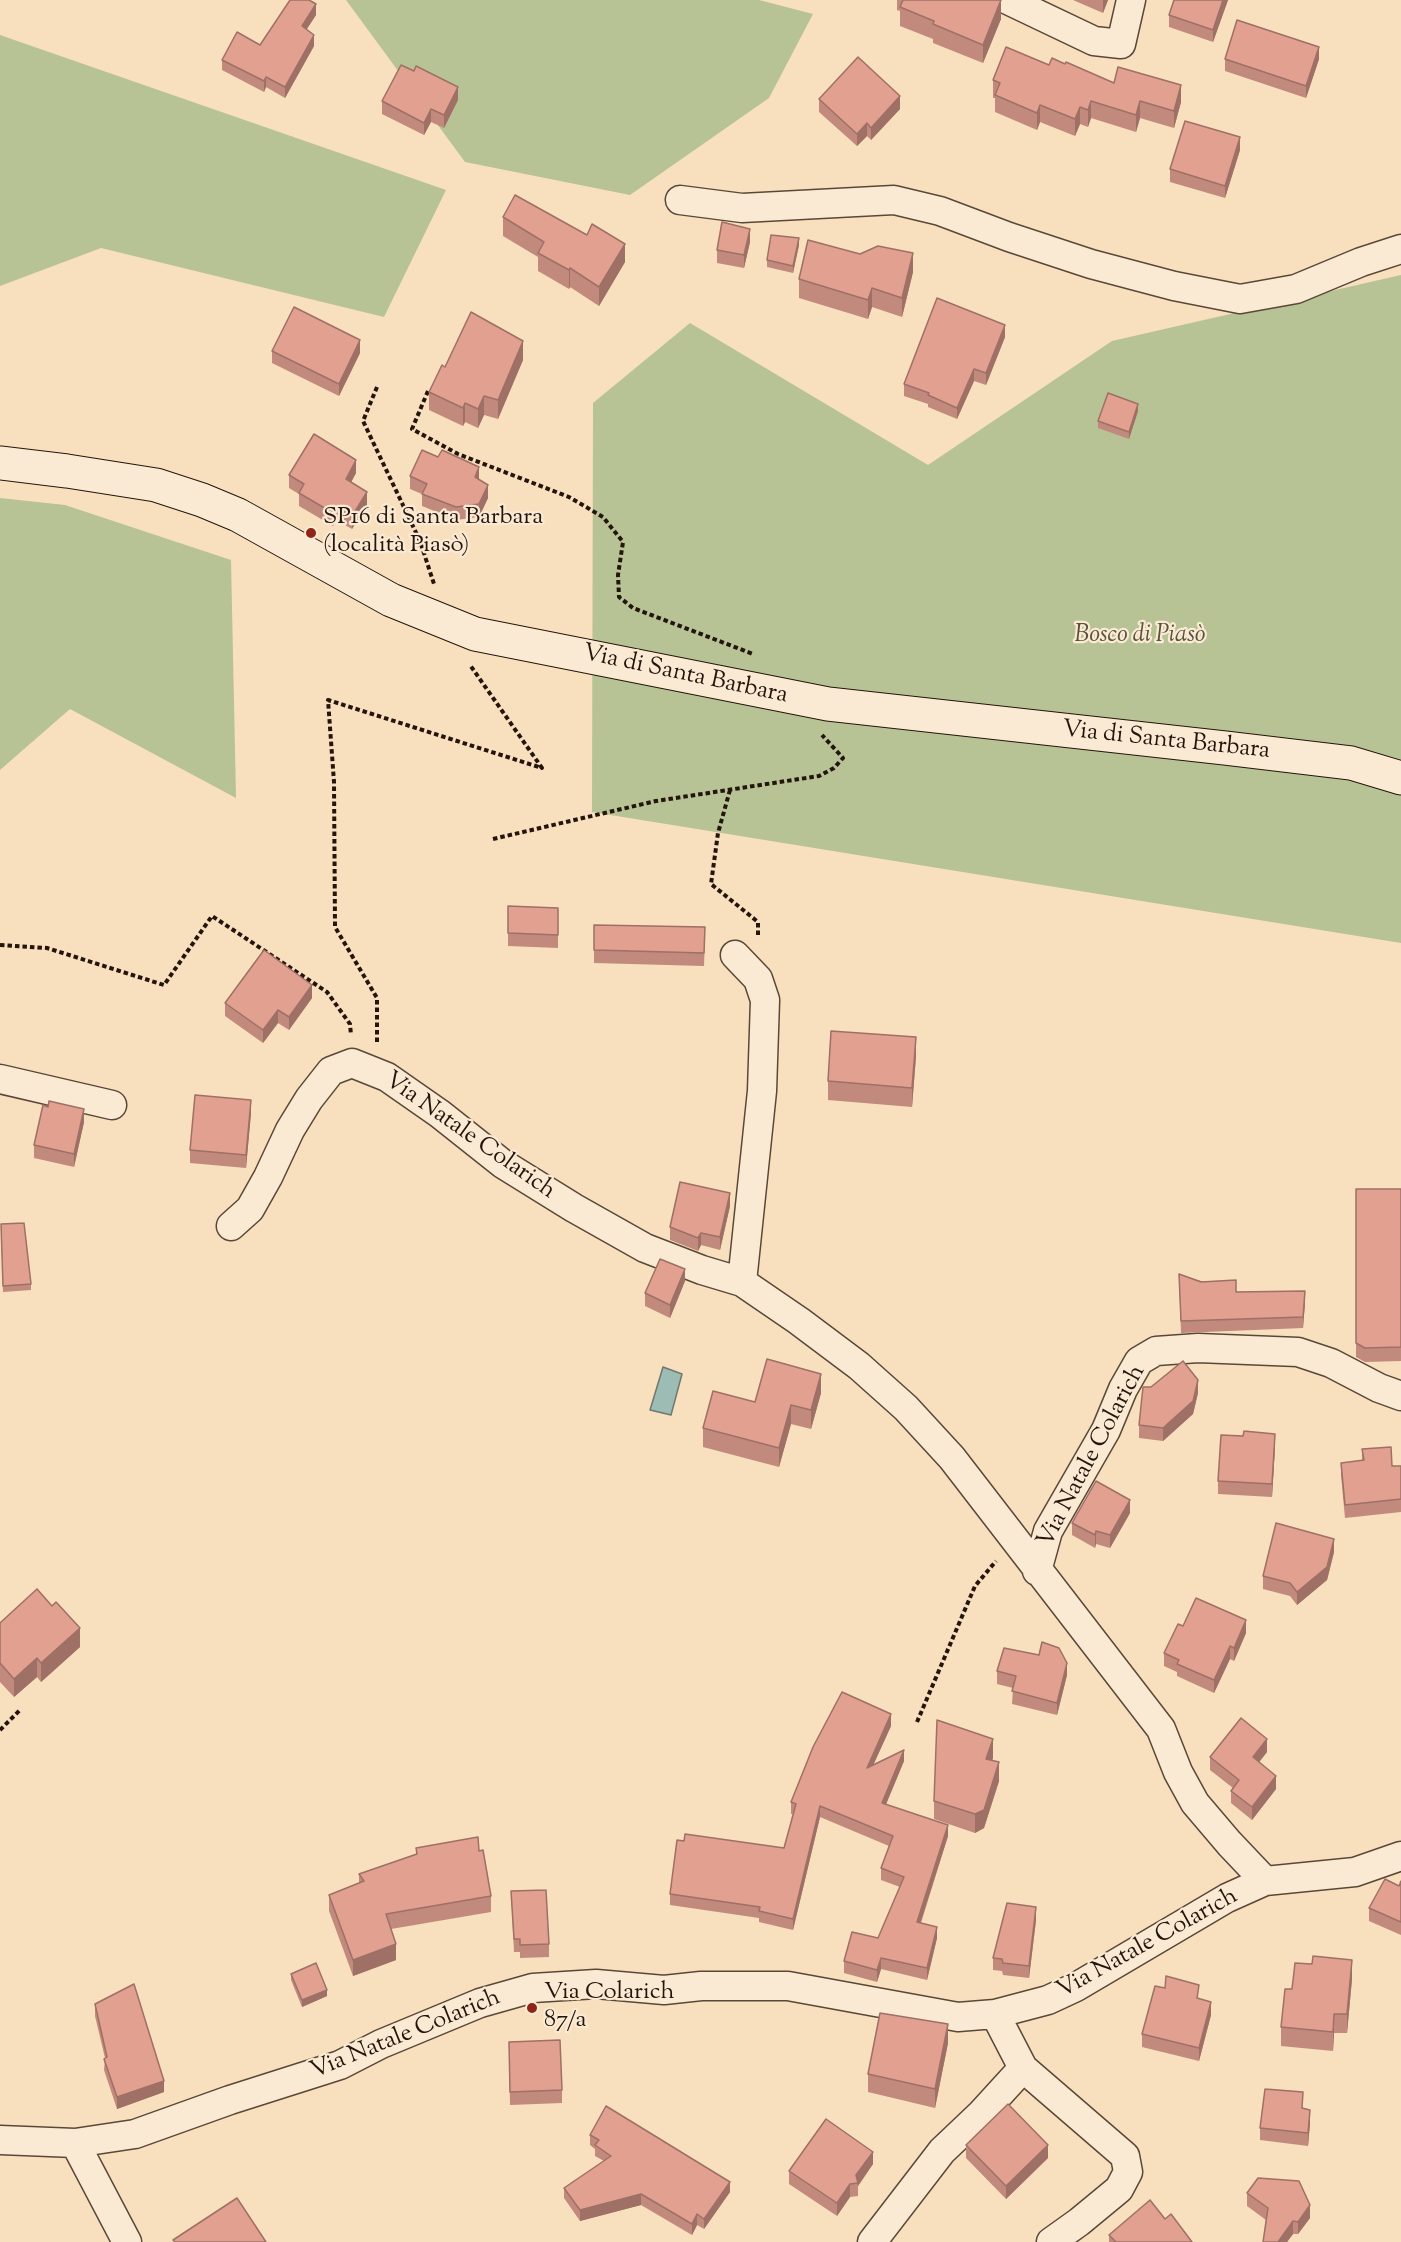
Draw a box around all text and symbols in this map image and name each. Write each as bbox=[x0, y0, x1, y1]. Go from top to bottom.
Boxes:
place label: SP16 di Santa Barbara (località Piasò) bbox=[323, 505, 543, 561]
marker: SP16 di Santa Barbara (località Piasò) bbox=[304, 526, 318, 540]
park label: Bosco di Piasò bbox=[1074, 623, 1206, 651]
street label: Via di Santa Barbara bbox=[580, 640, 790, 712]
street label: Via di Santa Barbara bbox=[1061, 717, 1271, 767]
street label: Via Natale Colarich bbox=[378, 1067, 560, 1207]
street label: Via Natale Colarich bbox=[1033, 1361, 1153, 1553]
street label: Via Natale Colarich bbox=[1052, 1883, 1244, 2007]
place label: Via Colarich 87/a bbox=[544, 1980, 675, 2036]
street label: Via Natale Colarich bbox=[307, 1985, 505, 2087]
marker: Via Colarich 87/a bbox=[525, 2001, 539, 2015]

